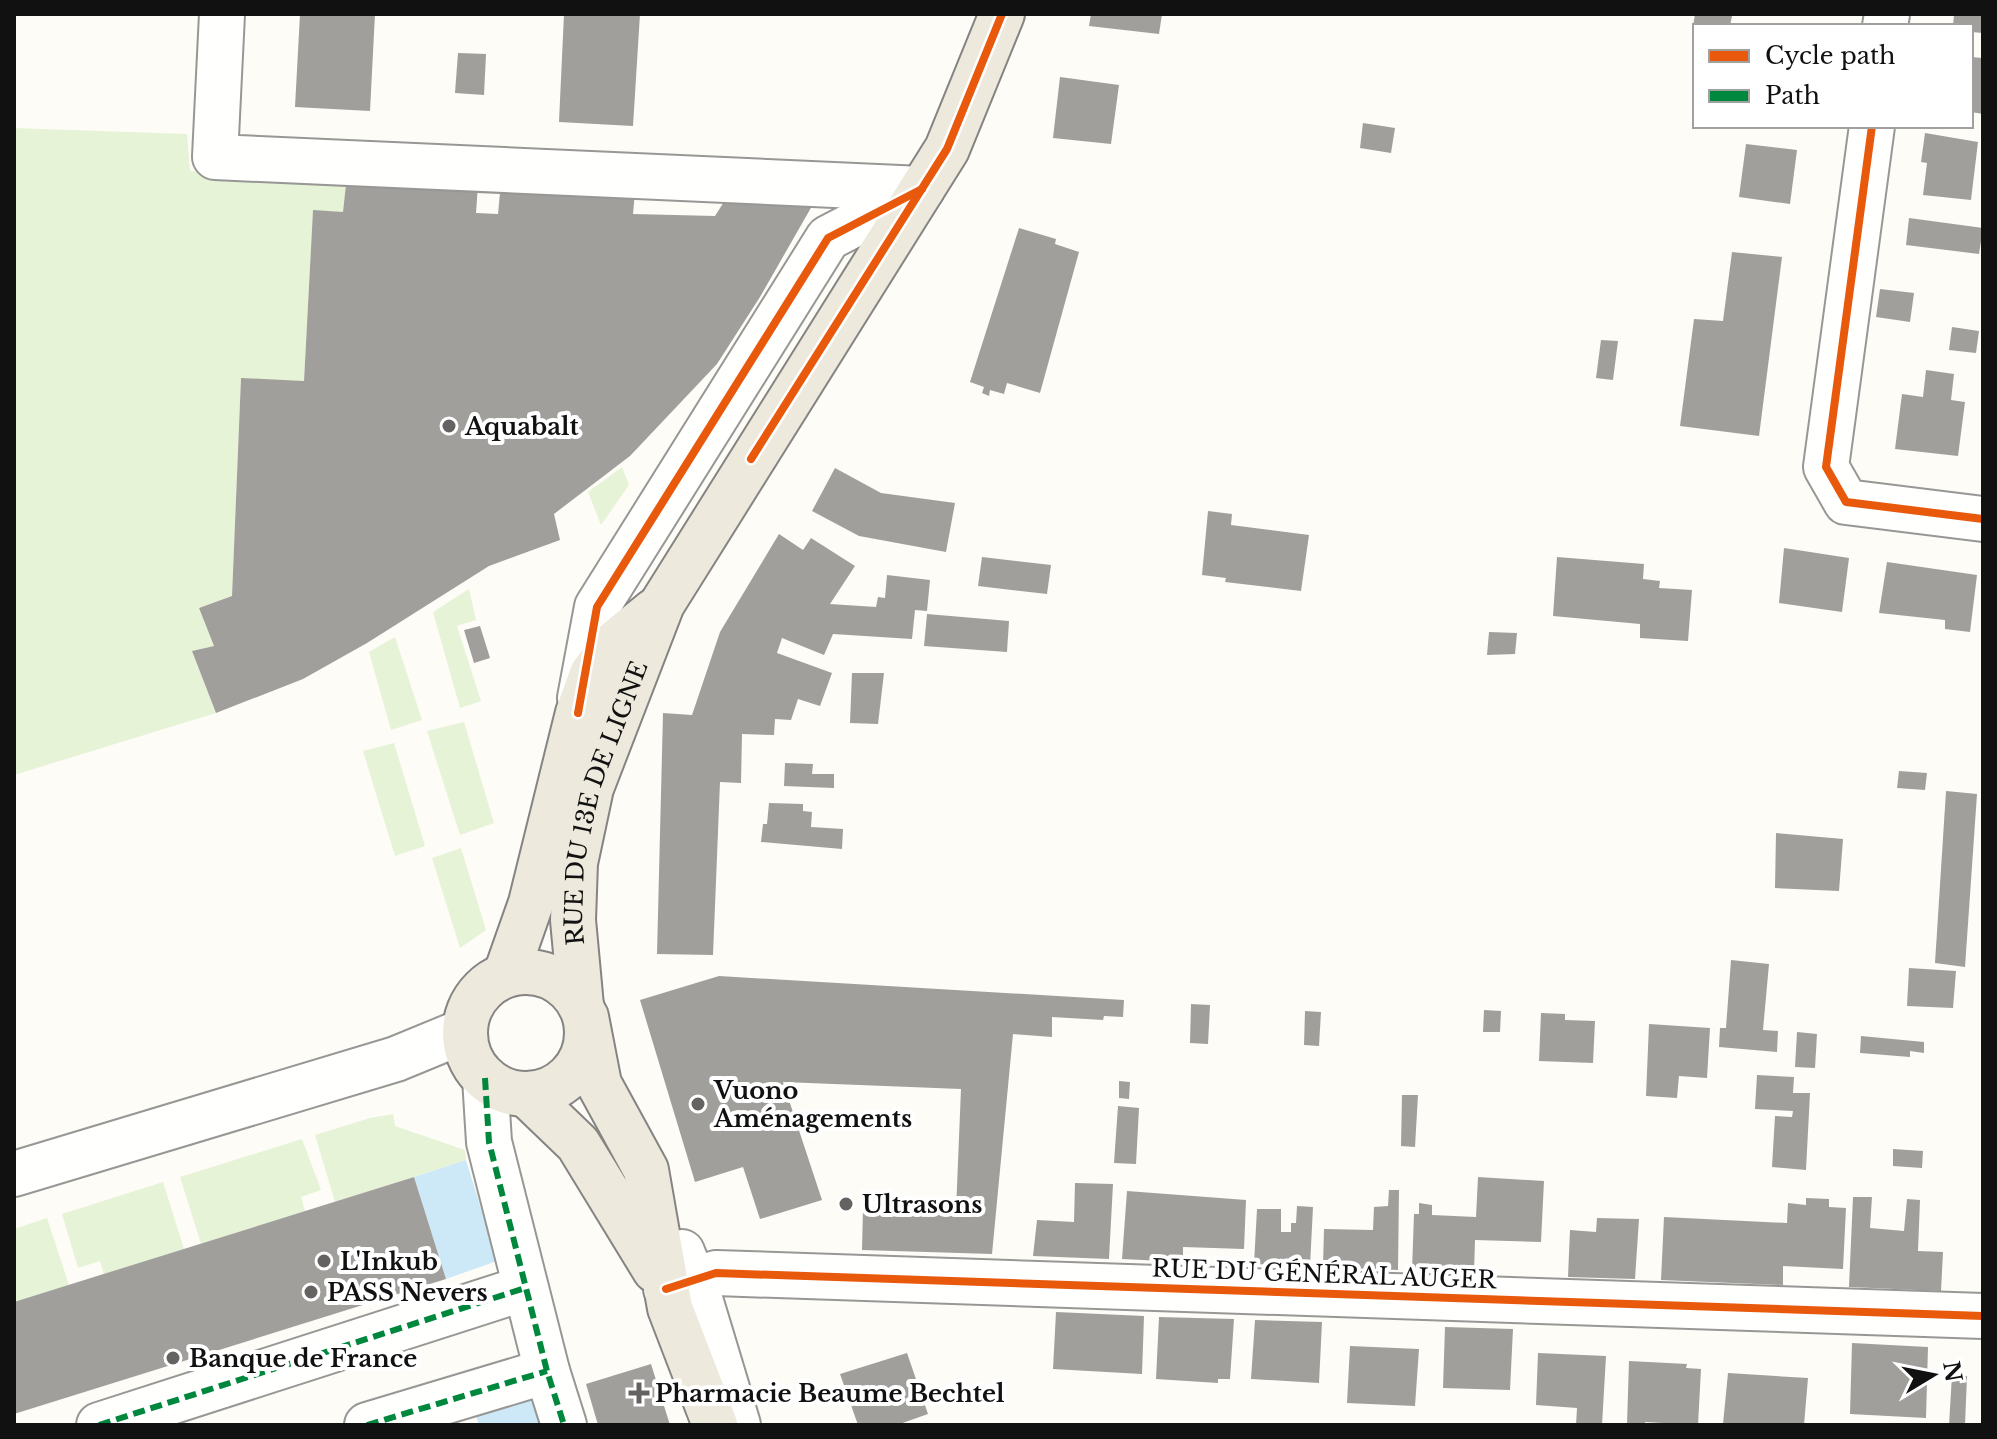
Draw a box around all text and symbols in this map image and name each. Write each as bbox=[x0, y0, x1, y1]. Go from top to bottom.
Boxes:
legend bbox=[1693, 24, 1973, 128]
text: Cycle path bbox=[1765, 41, 1896, 70]
text: Path bbox=[1765, 81, 1820, 110]
place label: Aquabalt bbox=[464, 412, 579, 441]
marker: Aquabalt bbox=[440, 417, 458, 435]
street label: RUE DU 13E DE LIGNE bbox=[558, 657, 653, 947]
place label: Vuono Aménagements bbox=[713, 1076, 912, 1133]
marker: Vuono Aménagements bbox=[689, 1095, 707, 1113]
place label: Ultrasons bbox=[862, 1190, 982, 1219]
marker: Ultrasons bbox=[837, 1195, 855, 1213]
place label: L'Inkub bbox=[340, 1247, 438, 1276]
marker: L'Inkub bbox=[315, 1252, 333, 1270]
street label: RUE DU GÉNÉRAL AUGER bbox=[1151, 1253, 1498, 1295]
place label: PASS Nevers bbox=[327, 1278, 488, 1307]
marker: PASS Nevers bbox=[302, 1283, 320, 1301]
north arrow bbox=[1893, 1335, 1973, 1415]
place label: Banque de France bbox=[189, 1344, 417, 1373]
marker: Banque de France bbox=[164, 1349, 182, 1367]
text: N bbox=[1937, 1359, 1967, 1384]
place label: Pharmacie Beaume Bechtel bbox=[655, 1379, 1005, 1408]
marker: Pharmacie Beaume Bechtel bbox=[630, 1384, 648, 1402]

